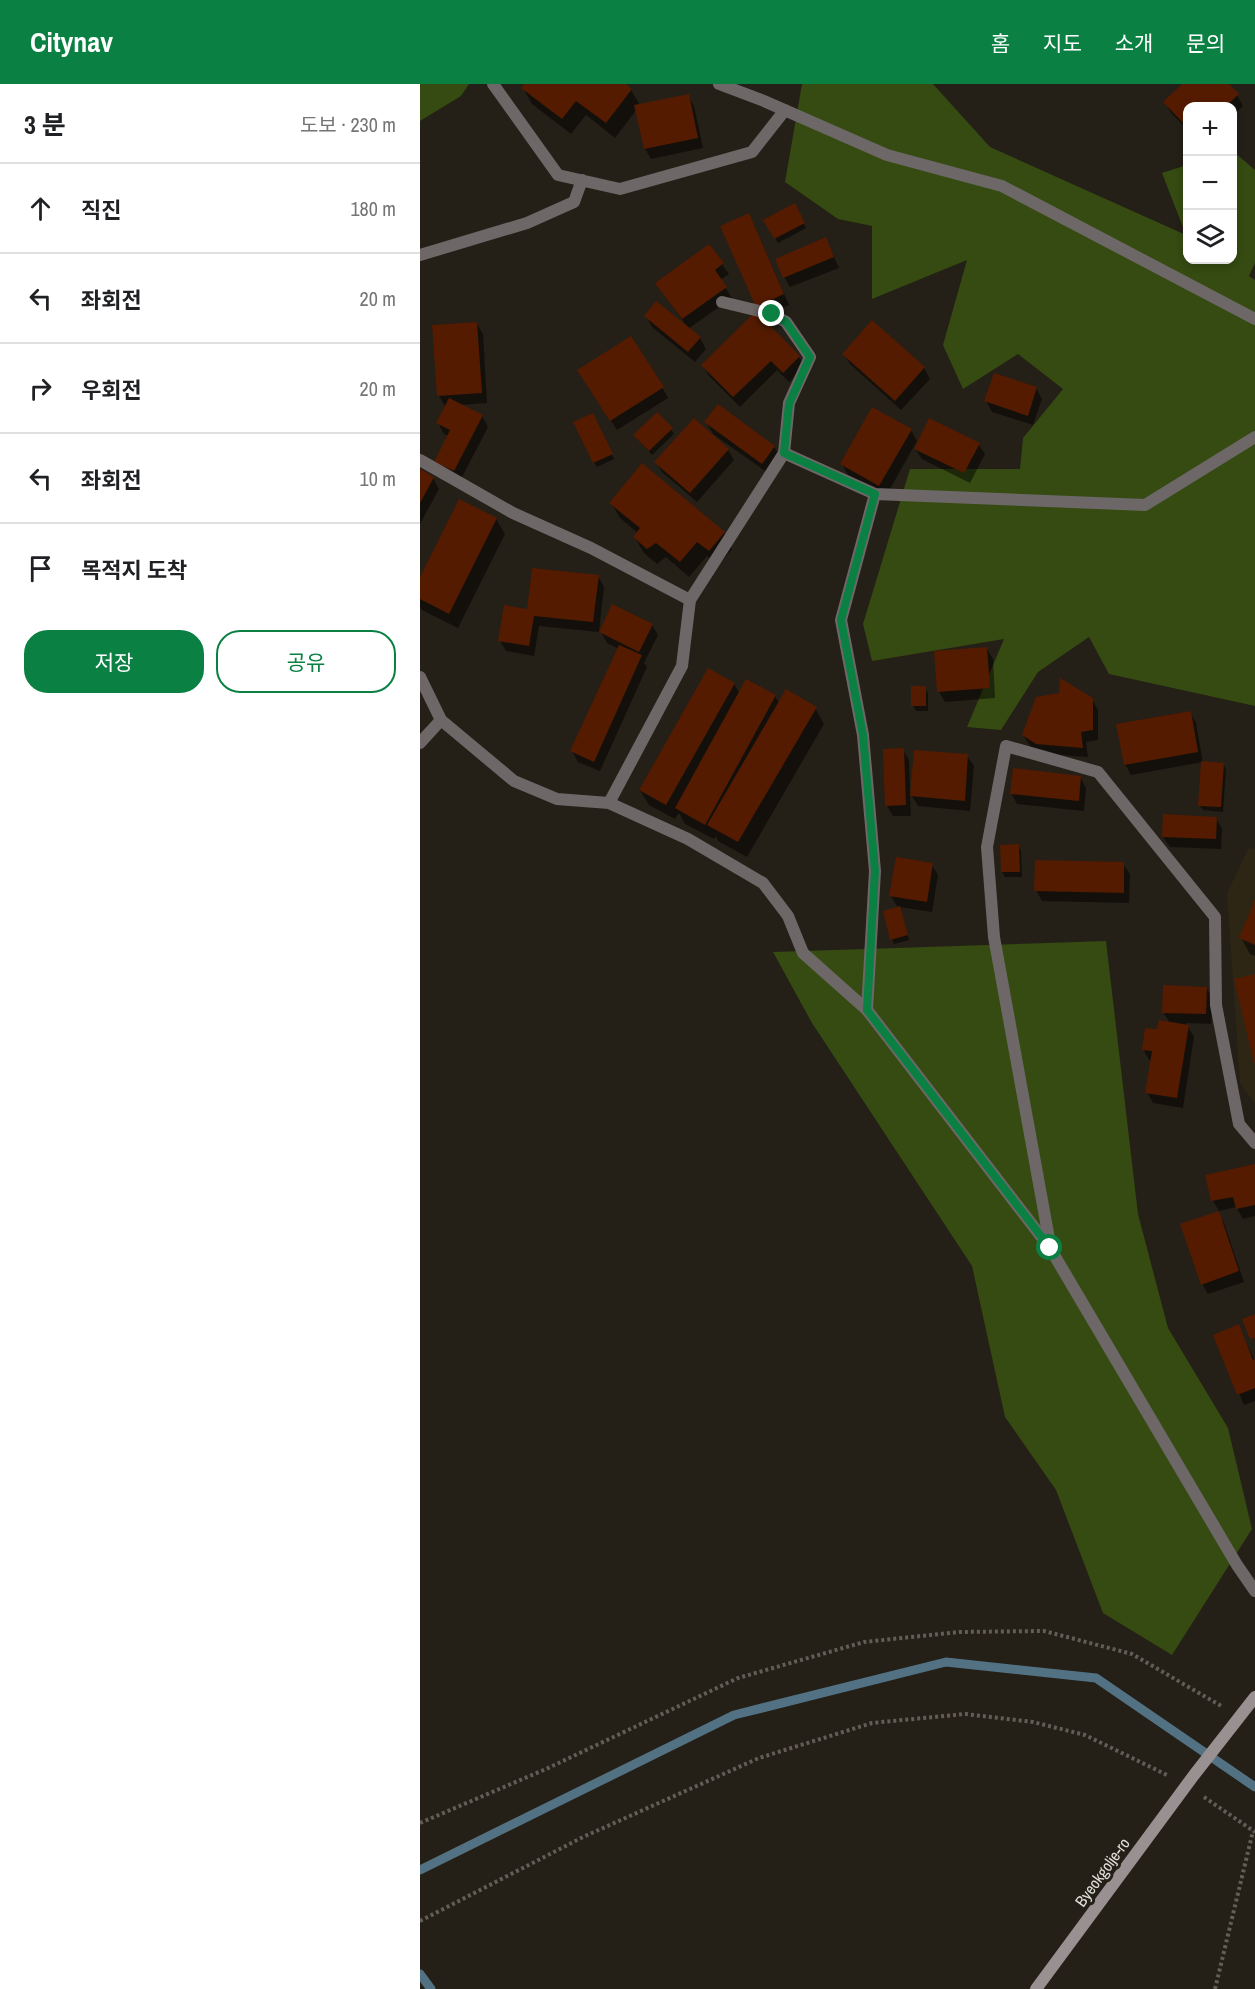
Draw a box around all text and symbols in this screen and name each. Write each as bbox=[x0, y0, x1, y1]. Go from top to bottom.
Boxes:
text: Citynav bbox=[30, 23, 113, 61]
text: 홈 bbox=[991, 29, 1010, 58]
text: 지도 bbox=[1043, 29, 1082, 58]
text: 소개 bbox=[1115, 29, 1153, 58]
text: 문의 bbox=[1186, 29, 1225, 58]
map controls bbox=[1183, 102, 1237, 264]
button: + bbox=[1183, 102, 1237, 156]
text: 3 분 bbox=[24, 107, 66, 142]
text: 도보 · 230 m bbox=[300, 111, 396, 138]
button: − bbox=[1183, 156, 1237, 210]
icon: ahead bbox=[24, 192, 57, 225]
text: 직진 bbox=[81, 195, 121, 225]
text: 180 m bbox=[350, 195, 396, 222]
button: layers bbox=[1183, 210, 1237, 264]
icon: left bbox=[24, 282, 57, 315]
text: 좌회전 bbox=[81, 285, 142, 315]
text: 20 m bbox=[360, 285, 396, 312]
route end bbox=[758, 300, 784, 326]
icon: right bbox=[24, 372, 57, 405]
text: 우회전 bbox=[81, 375, 142, 405]
text: 20 m bbox=[360, 375, 396, 402]
icon: left bbox=[24, 462, 57, 495]
text: 좌회전 bbox=[81, 465, 142, 495]
text: 10 m bbox=[360, 465, 396, 492]
icon: arrive bbox=[24, 552, 57, 585]
text: 목적지 도착 bbox=[81, 555, 187, 585]
button: 저장 bbox=[24, 630, 204, 693]
button: 공유 bbox=[216, 630, 396, 693]
route start bbox=[1036, 1234, 1062, 1260]
street label: Byeokgolje-ro bbox=[1070, 1833, 1134, 1911]

